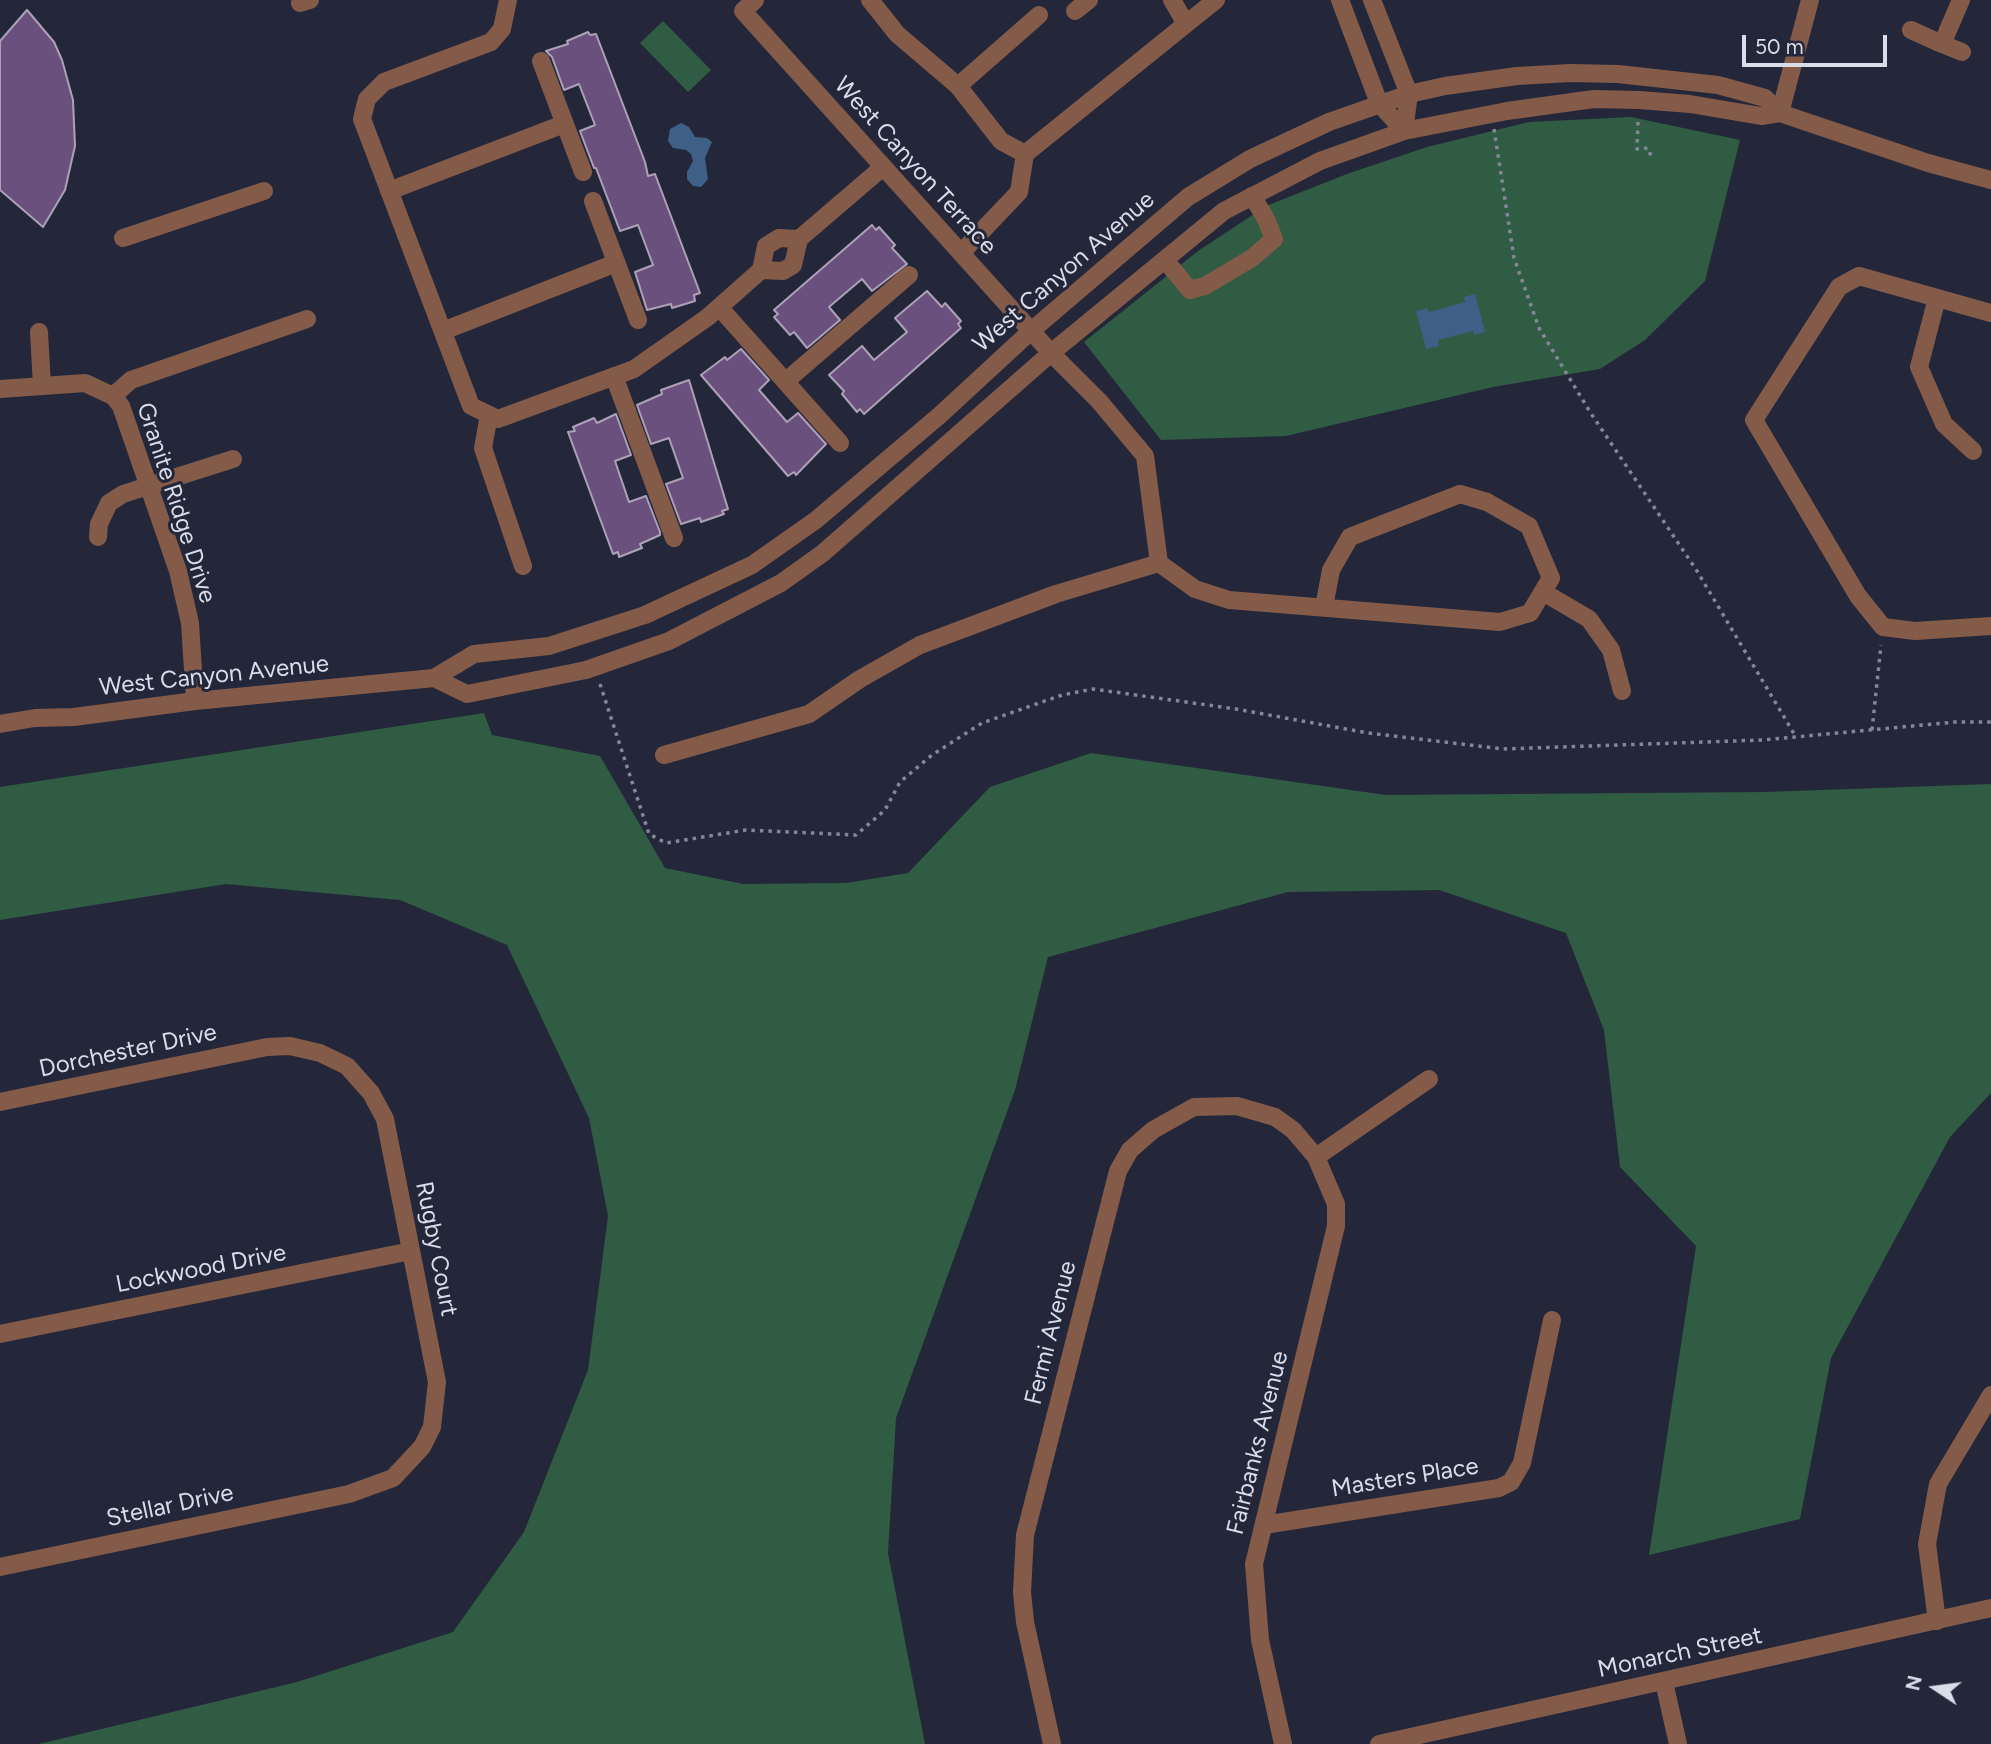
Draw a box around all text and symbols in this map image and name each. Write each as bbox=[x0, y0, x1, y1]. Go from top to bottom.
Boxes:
scale bar bbox=[1746, 21, 1891, 65]
text: 50 m bbox=[1755, 34, 1804, 59]
street label: West Canyon Terrace bbox=[828, 71, 1002, 261]
street label: West Canyon Avenue bbox=[967, 185, 1161, 359]
street label: Granite Ridge Drive bbox=[130, 399, 222, 607]
street label: West Canyon Avenue bbox=[98, 650, 330, 702]
street label: Dorchester Drive bbox=[37, 1018, 219, 1084]
street label: Rugby Court bbox=[409, 1179, 463, 1319]
street label: Lockwood Drive bbox=[113, 1238, 289, 1300]
street label: Fermi Avenue bbox=[1019, 1258, 1083, 1408]
street label: Fairbanks Avenue bbox=[1221, 1348, 1295, 1538]
street label: Masters Place bbox=[1329, 1452, 1481, 1504]
street label: Stellar Drive bbox=[104, 1478, 236, 1534]
street label: Monarch Street bbox=[1595, 1622, 1765, 1684]
north arrow bbox=[1900, 1653, 1970, 1723]
text: N bbox=[1901, 1673, 1927, 1693]

